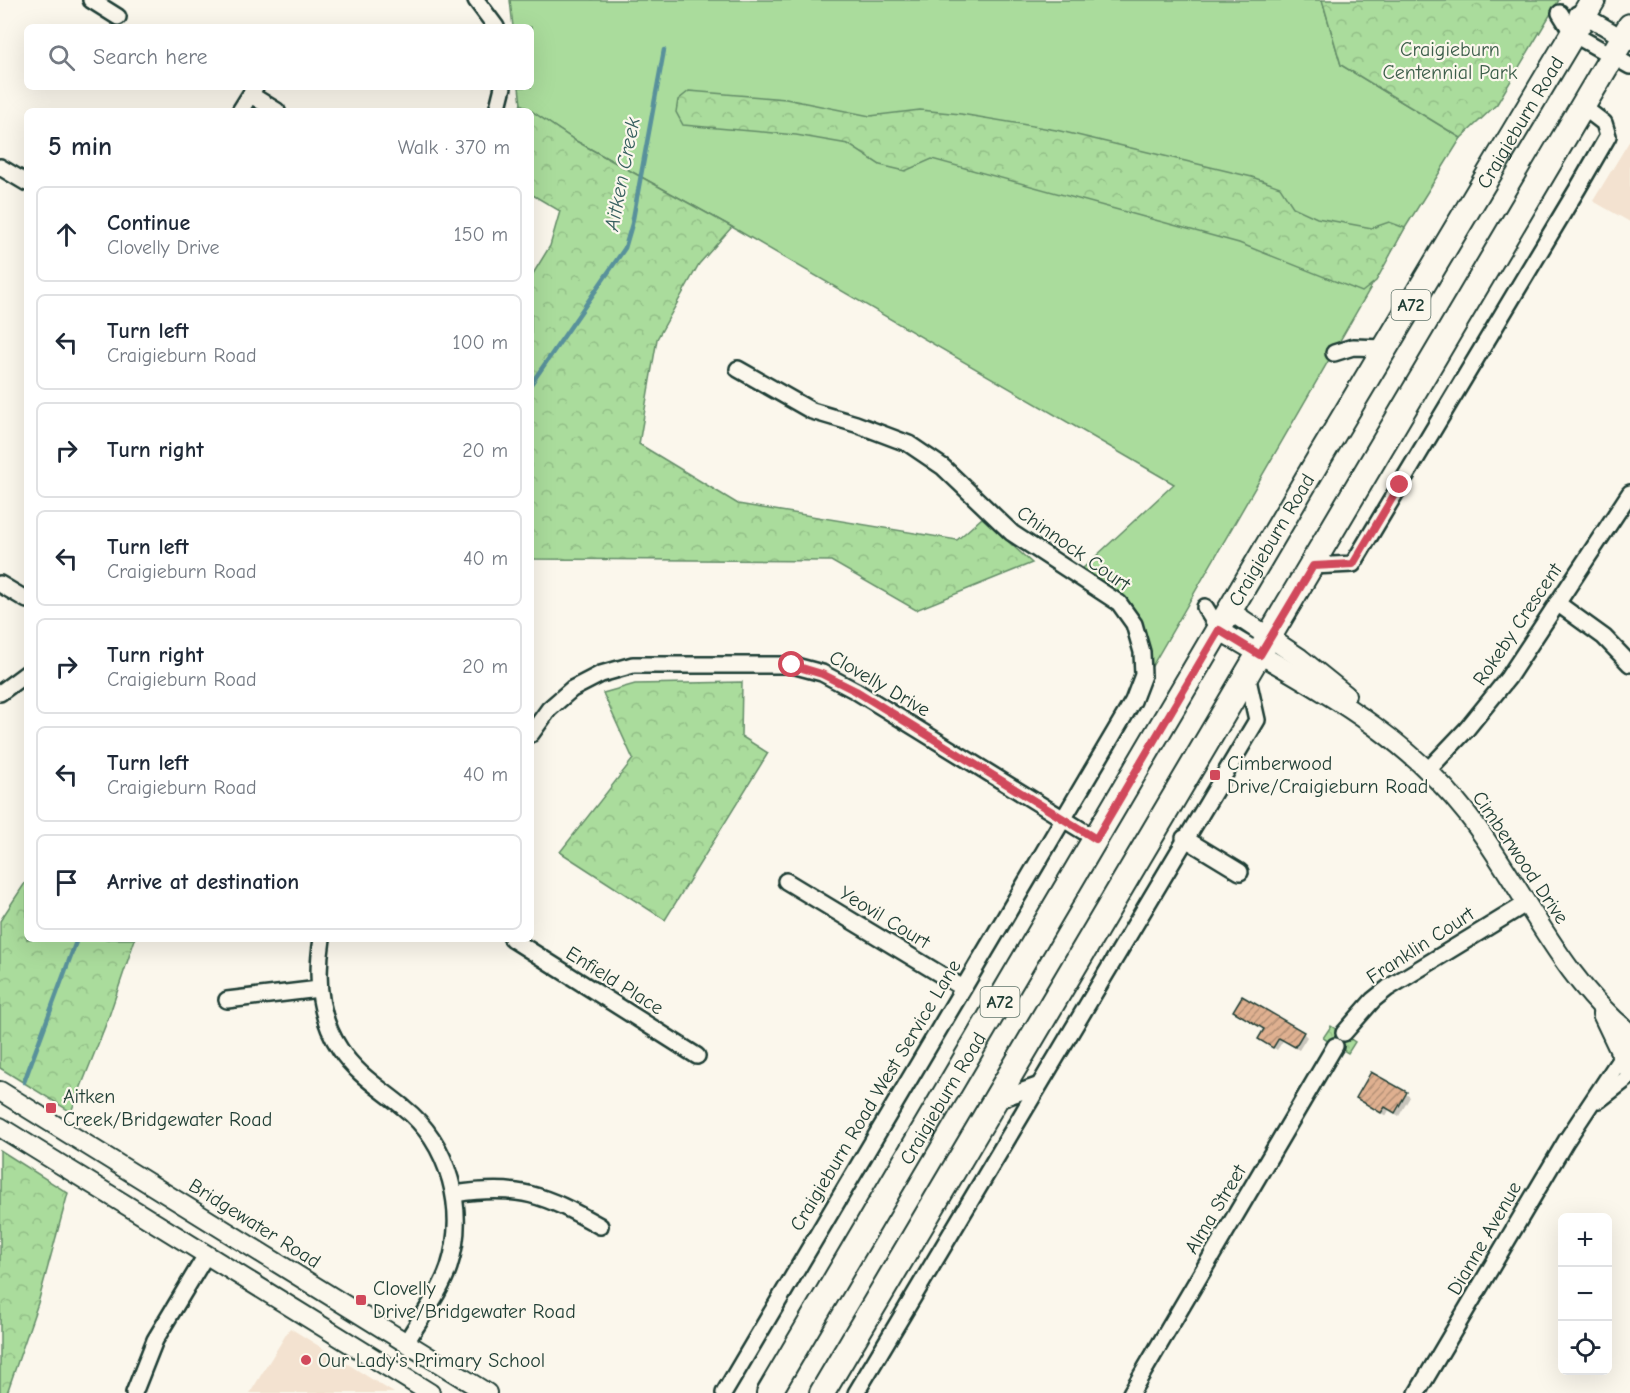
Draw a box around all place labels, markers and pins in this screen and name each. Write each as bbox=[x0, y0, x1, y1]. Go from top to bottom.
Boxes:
place label: Cimberwood Drive/Craigieburn Road bbox=[1227, 752, 1428, 798]
marker: Cimberwood Drive/Craigieburn Road bbox=[1208, 768, 1222, 782]
place label: Aitken Creek/Bridgewater Road bbox=[63, 1085, 272, 1131]
marker: Aitken Creek/Bridgewater Road bbox=[44, 1101, 58, 1115]
place label: Clovelly Drive/Bridgewater Road bbox=[373, 1277, 576, 1323]
marker: Clovelly Drive/Bridgewater Road bbox=[354, 1293, 368, 1307]
place label: Our Lady's Primary School bbox=[318, 1349, 545, 1372]
marker: Our Lady's Primary School bbox=[299, 1353, 313, 1367]

